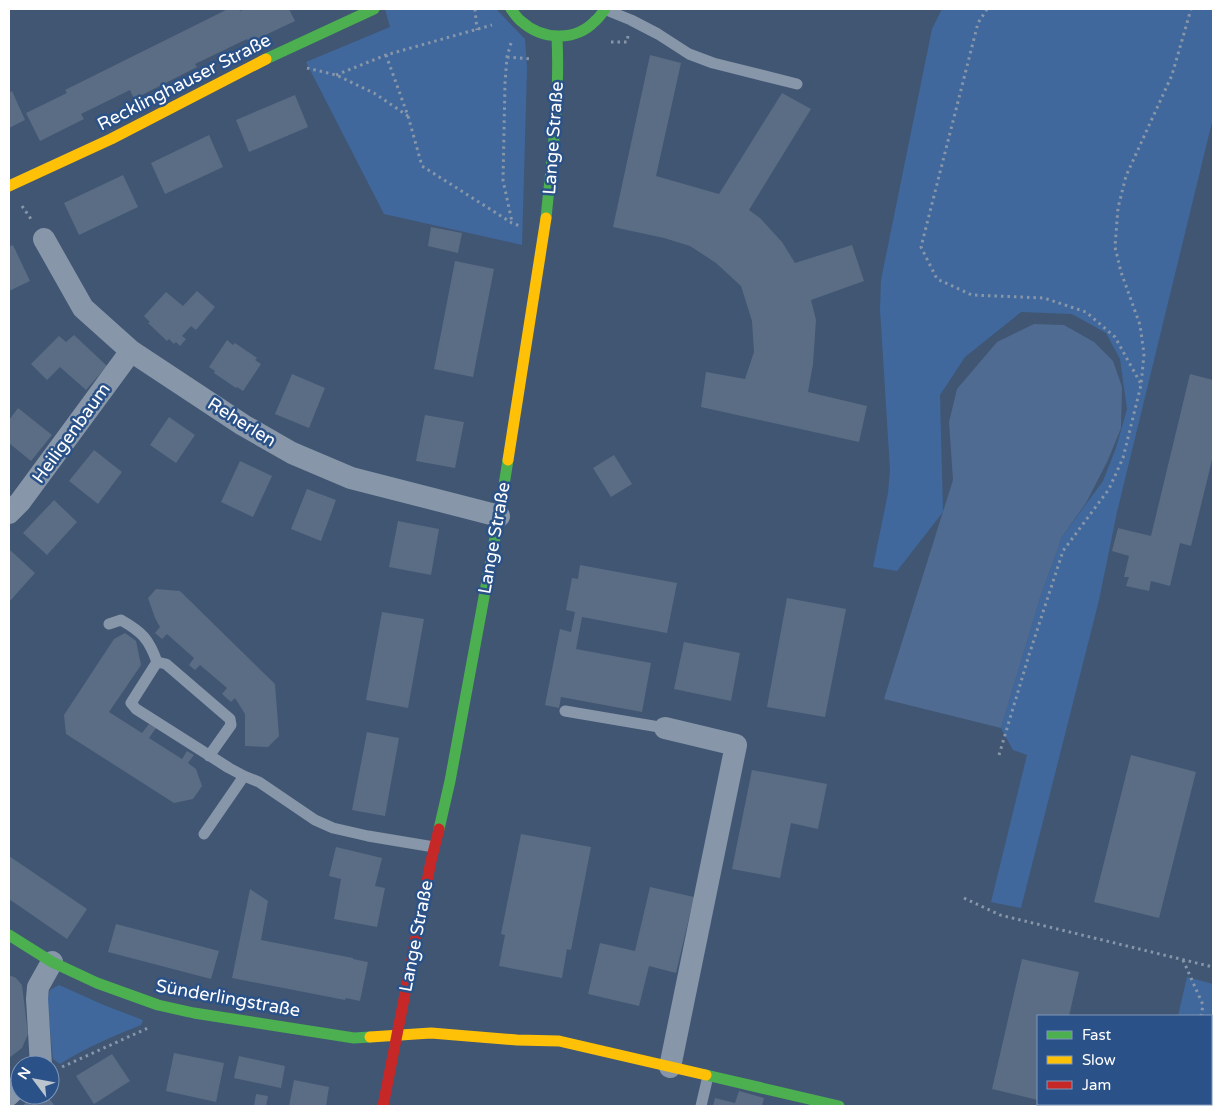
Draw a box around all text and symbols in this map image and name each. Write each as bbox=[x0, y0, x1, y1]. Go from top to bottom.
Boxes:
street label: Recklinghauser Straße bbox=[94, 29, 274, 135]
street label: Lange Straße bbox=[538, 81, 568, 195]
street label: Heiligenbaum bbox=[27, 379, 115, 487]
street label: Reherlen bbox=[204, 392, 280, 452]
street label: Lange Straße bbox=[473, 480, 515, 596]
street label: Lange Straße bbox=[394, 878, 438, 994]
street label: Sünderlingstraße bbox=[154, 974, 302, 1022]
legend bbox=[1037, 1015, 1212, 1105]
text: Fast bbox=[1082, 1026, 1112, 1044]
text: Slow bbox=[1082, 1051, 1116, 1069]
north arrow bbox=[10, 1055, 60, 1105]
text: N bbox=[14, 1064, 35, 1083]
text: Jam bbox=[1082, 1076, 1111, 1094]

